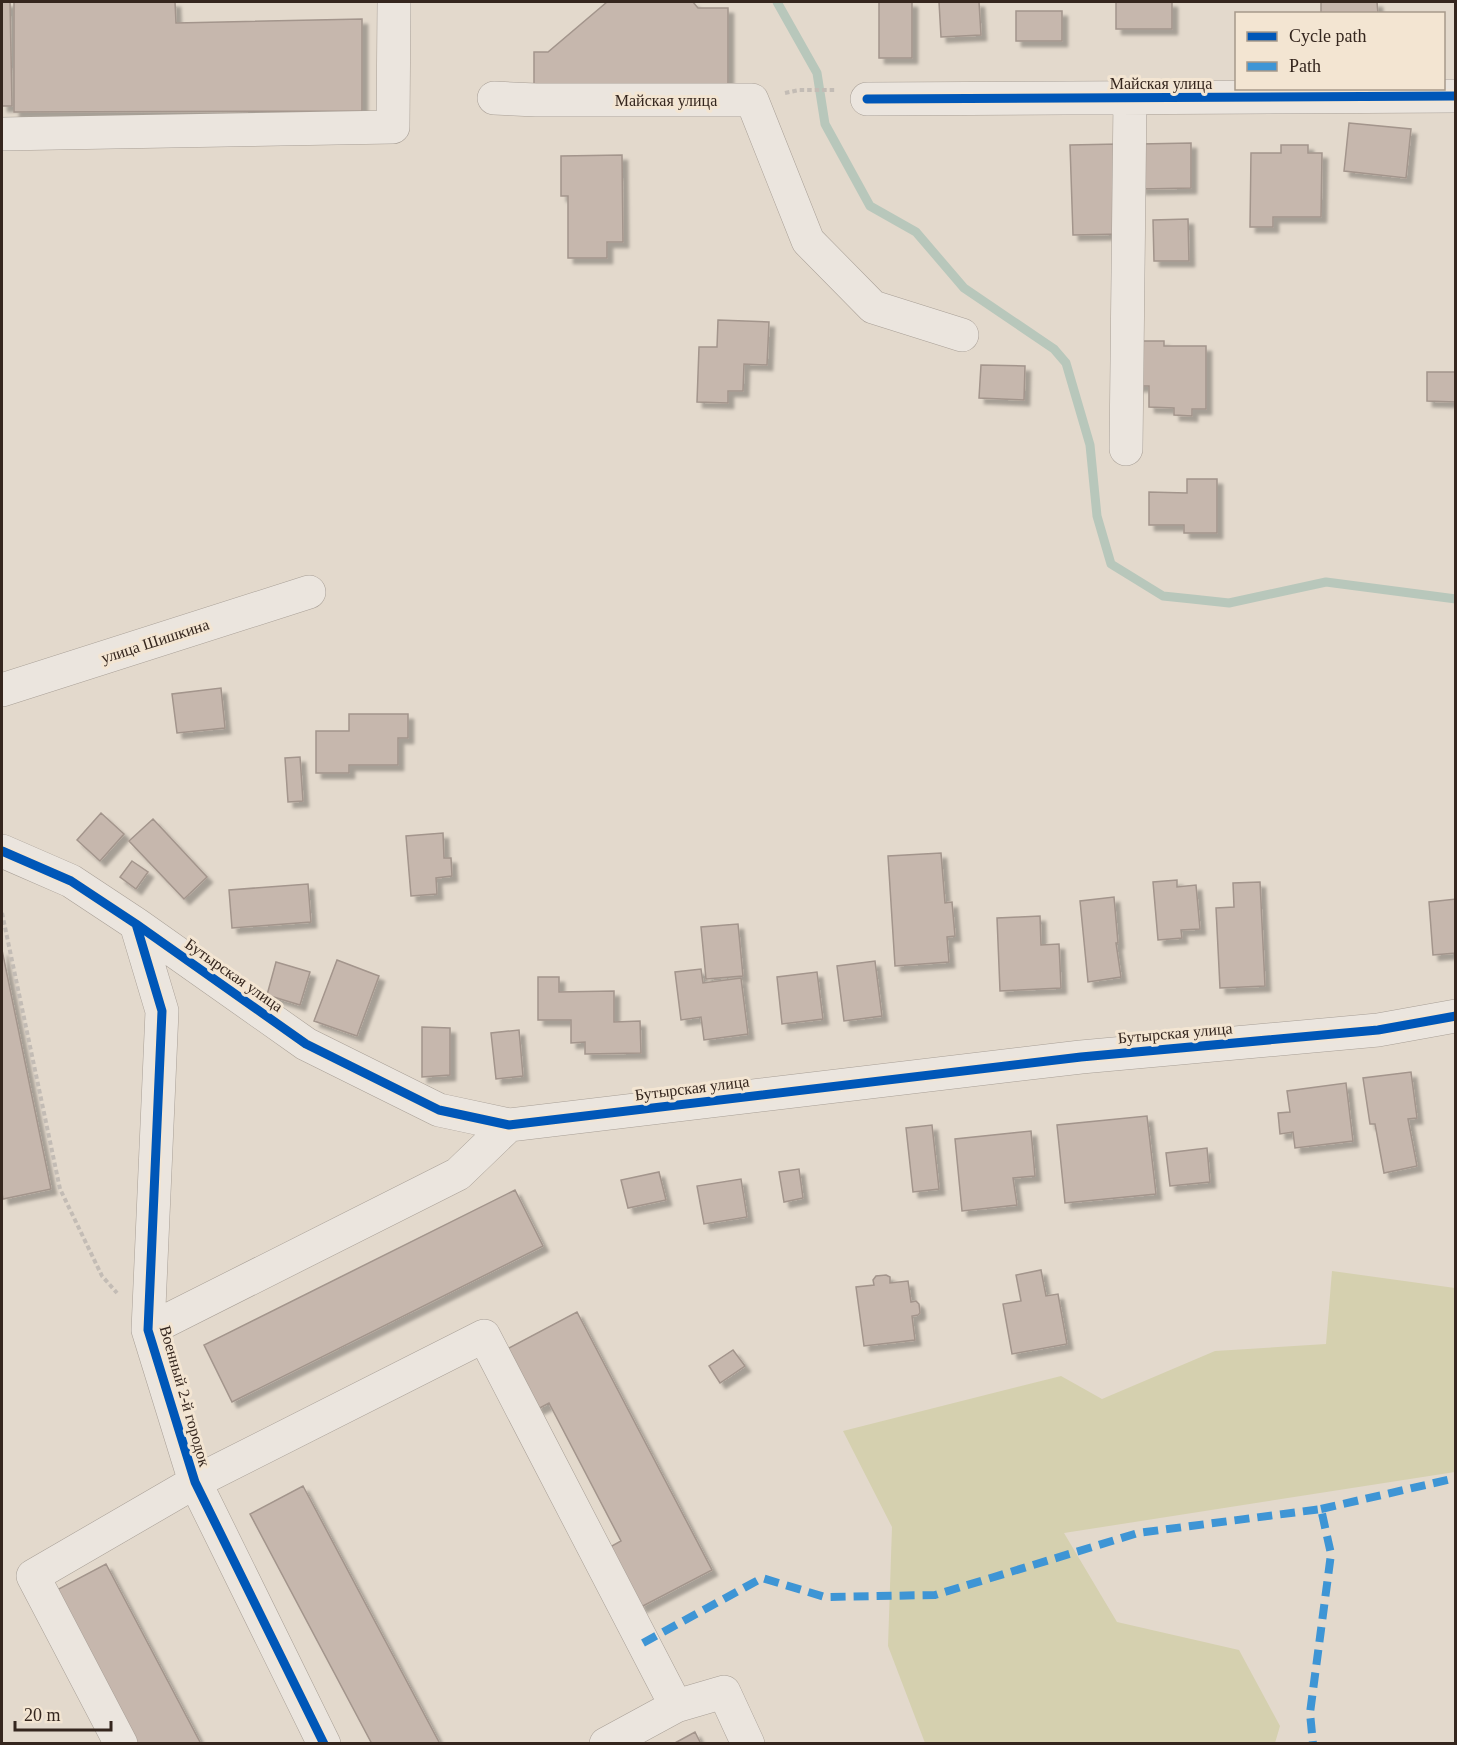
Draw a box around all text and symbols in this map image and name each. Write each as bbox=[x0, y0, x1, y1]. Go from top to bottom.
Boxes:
legend bbox=[1235, 12, 1445, 90]
text: Cycle path bbox=[1289, 26, 1366, 46]
text: Path bbox=[1289, 56, 1321, 76]
street label: Майская улица bbox=[1110, 75, 1212, 93]
street label: Майская улица bbox=[615, 92, 717, 110]
street label: улица Шишкина bbox=[99, 616, 211, 667]
street label: Бутырская улица bbox=[181, 935, 286, 1016]
street label: Бутырская улица bbox=[1117, 1020, 1233, 1047]
street label: Бутырская улица bbox=[634, 1073, 750, 1104]
street label: Военный 2-й городок bbox=[156, 1324, 213, 1469]
scale bar bbox=[15, 1694, 111, 1732]
text: 20 m bbox=[24, 1705, 61, 1725]

